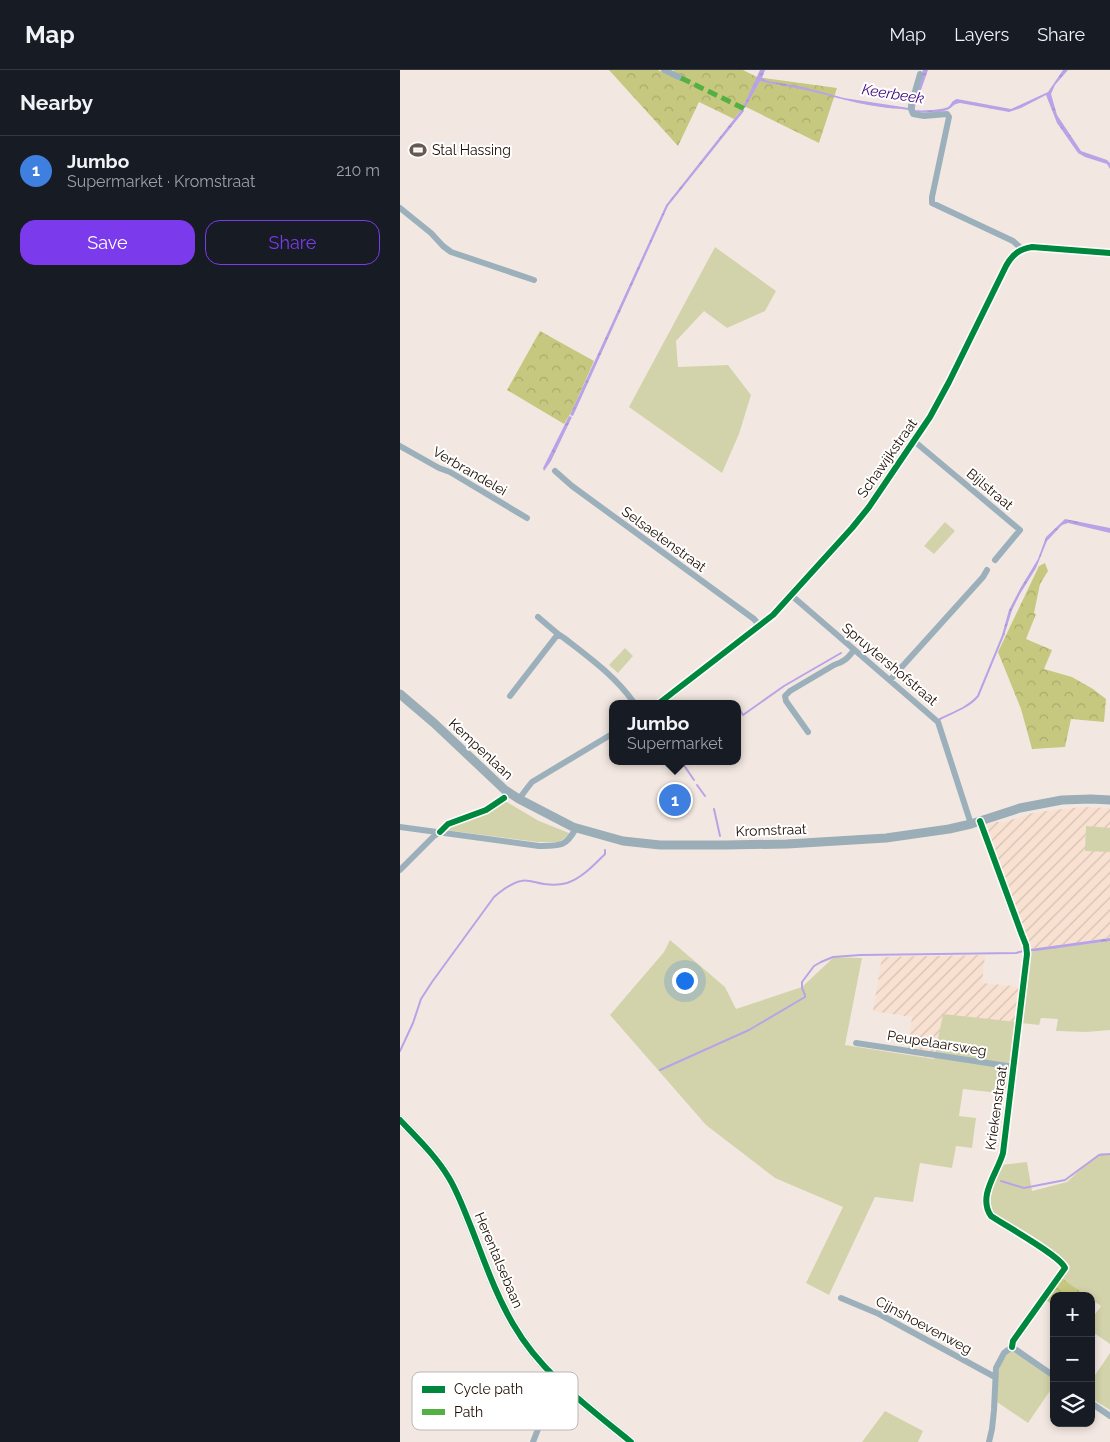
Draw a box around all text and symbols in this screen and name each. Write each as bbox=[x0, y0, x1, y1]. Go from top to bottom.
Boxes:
text: Map bbox=[25, 20, 75, 49]
text: Map bbox=[890, 24, 926, 45]
text: Layers bbox=[954, 24, 1009, 45]
text: Share bbox=[1037, 24, 1085, 45]
water label: Keerbeek bbox=[861, 80, 925, 108]
text: Nearby bbox=[20, 90, 93, 115]
sports icon: Stal Hassing bbox=[408, 140, 428, 160]
place label: Stal Hassing bbox=[432, 142, 511, 158]
text: Jumbo bbox=[67, 150, 129, 172]
text: 1 bbox=[32, 161, 40, 180]
text: 210 m bbox=[336, 161, 380, 180]
text: Supermarket · Kromstraat bbox=[67, 172, 255, 191]
button: Save bbox=[20, 220, 195, 265]
button: Share bbox=[205, 220, 380, 265]
street label: Schawijkstraat bbox=[854, 415, 920, 501]
street label: Verbrandelei bbox=[430, 443, 510, 499]
street label: Bijlstraat bbox=[964, 465, 1017, 513]
street label: Selsaetenstraat bbox=[619, 503, 710, 575]
street label: Spruytershofstraat bbox=[839, 619, 941, 709]
popup bbox=[609, 700, 741, 765]
text: Jumbo bbox=[627, 712, 689, 734]
street label: Kempenlaan bbox=[446, 715, 516, 783]
text: Supermarket bbox=[627, 734, 723, 753]
pin: 1 bbox=[659, 781, 691, 819]
street label: Kromstraat bbox=[735, 821, 807, 839]
your location bbox=[672, 968, 698, 994]
street label: Peupelaarsweg bbox=[886, 1027, 988, 1059]
street label: Kriekenstraat bbox=[982, 1065, 1010, 1151]
street label: Herentalsebaan bbox=[472, 1210, 526, 1310]
map controls bbox=[1050, 1292, 1095, 1427]
button: + bbox=[1050, 1292, 1095, 1337]
street label: Cijnshoevenweg bbox=[873, 1293, 975, 1357]
button: − bbox=[1050, 1337, 1095, 1382]
legend bbox=[412, 1372, 578, 1430]
text: Cycle path bbox=[454, 1381, 523, 1397]
button: layers bbox=[1050, 1382, 1095, 1427]
text: Path bbox=[454, 1404, 483, 1420]

